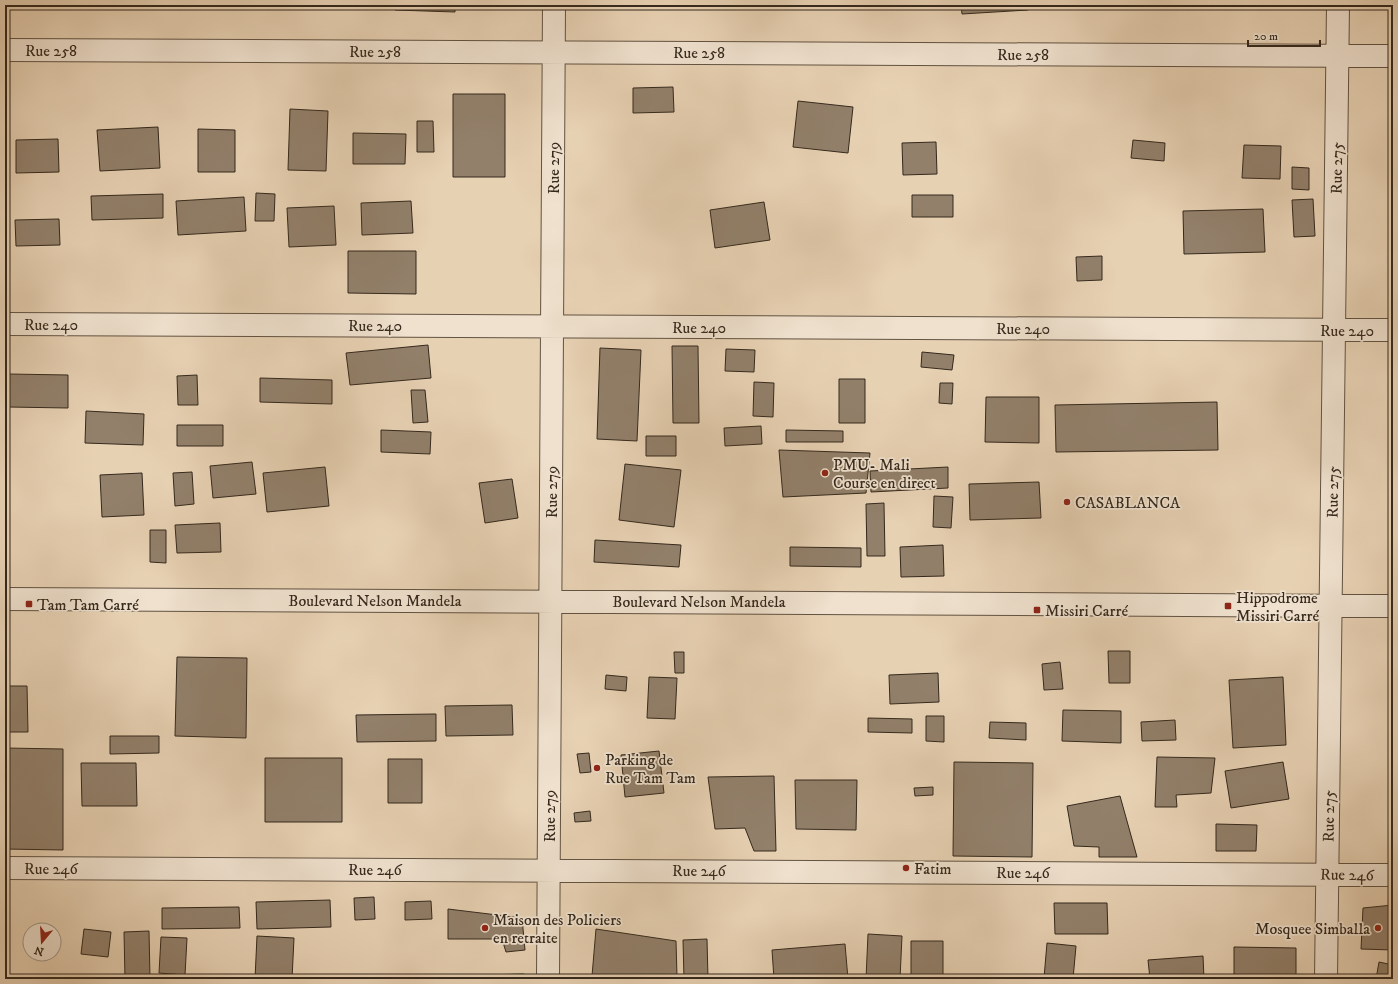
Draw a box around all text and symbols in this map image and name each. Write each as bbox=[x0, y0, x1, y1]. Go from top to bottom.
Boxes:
scale bar bbox=[1248, 22, 1320, 48]
text: 20 m bbox=[1254, 29, 1278, 44]
street label: Rue 258 bbox=[25, 41, 77, 61]
street label: Rue 258 bbox=[349, 42, 401, 62]
street label: Rue 258 bbox=[673, 43, 725, 63]
street label: Rue 258 bbox=[997, 45, 1049, 65]
street label: Rue 279 bbox=[544, 142, 564, 194]
street label: Rue 275 bbox=[1327, 142, 1347, 194]
street label: Rue 240 bbox=[24, 315, 78, 335]
street label: Rue 240 bbox=[348, 316, 402, 336]
street label: Rue 240 bbox=[672, 318, 726, 338]
street label: Rue 240 bbox=[996, 319, 1050, 339]
street label: Rue 240 bbox=[1320, 321, 1374, 341]
place label: PMU- Mali Course en direct bbox=[833, 455, 936, 493]
street label: Rue 279 bbox=[542, 466, 562, 518]
street label: Rue 275 bbox=[1323, 466, 1343, 518]
marker: PMU- Mali Course en direct bbox=[820, 468, 830, 478]
place label: CASABLANCA bbox=[1075, 493, 1181, 513]
marker: CASABLANCA bbox=[1062, 497, 1072, 507]
place label: Hippodrome Missiri Carré bbox=[1236, 588, 1319, 626]
street label: Boulevard Nelson Mandela bbox=[288, 591, 462, 611]
street label: Boulevard Nelson Mandela bbox=[612, 592, 786, 612]
place label: Tam Tam Carré bbox=[37, 595, 139, 615]
marker: Tam Tam Carré bbox=[24, 599, 34, 609]
place label: Missiri Carré bbox=[1045, 601, 1128, 621]
marker: Hippodrome Missiri Carré bbox=[1223, 601, 1233, 611]
marker: Missiri Carré bbox=[1032, 605, 1042, 615]
place label: Parking de Rue Tam Tam bbox=[605, 750, 696, 788]
marker: Parking de Rue Tam Tam bbox=[592, 763, 602, 773]
street label: Rue 279 bbox=[540, 790, 560, 842]
street label: Rue 275 bbox=[1319, 790, 1339, 842]
street label: Rue 246 bbox=[24, 859, 79, 879]
place label: Fatim bbox=[914, 859, 951, 879]
street label: Rue 246 bbox=[348, 860, 403, 880]
street label: Rue 246 bbox=[672, 861, 727, 881]
marker: Fatim bbox=[901, 863, 911, 873]
street label: Rue 246 bbox=[996, 863, 1051, 883]
street label: Rue 246 bbox=[1320, 865, 1375, 885]
place label: Maison des Policiers en retraite bbox=[493, 910, 621, 948]
place label: Mosquee Simballa bbox=[1255, 919, 1370, 939]
north arrow bbox=[22, 922, 62, 962]
marker: Maison des Policiers en retraite bbox=[480, 923, 490, 933]
marker: Mosquee Simballa bbox=[1373, 923, 1383, 933]
text: N bbox=[33, 943, 46, 959]

